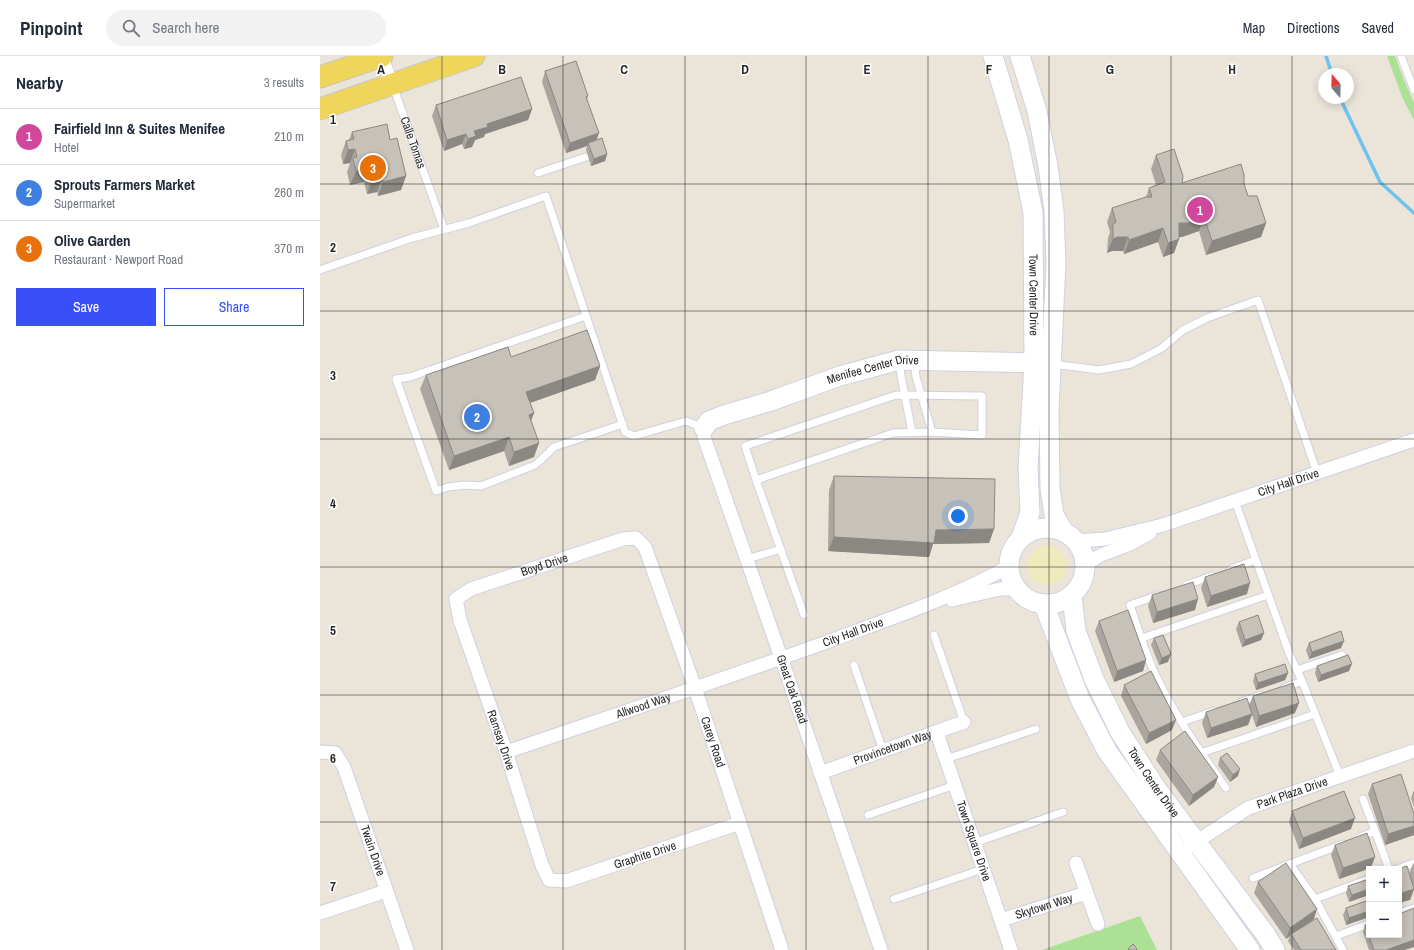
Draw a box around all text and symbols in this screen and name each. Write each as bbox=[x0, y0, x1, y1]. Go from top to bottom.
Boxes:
search box bbox=[106, 10, 386, 46]
text: Pinpoint bbox=[20, 15, 82, 41]
icon: search bbox=[120, 17, 142, 39]
text: Search here bbox=[152, 17, 219, 38]
text: Map bbox=[1243, 19, 1265, 37]
text: Directions bbox=[1287, 19, 1339, 37]
text: Saved bbox=[1361, 19, 1394, 37]
text: A bbox=[377, 61, 385, 78]
text: B bbox=[498, 61, 506, 78]
text: C bbox=[620, 61, 628, 78]
text: D bbox=[741, 61, 749, 78]
text: E bbox=[863, 61, 871, 78]
text: F bbox=[986, 61, 993, 78]
text: G bbox=[1106, 61, 1114, 78]
text: H bbox=[1228, 61, 1236, 78]
north arrow bbox=[1318, 68, 1354, 104]
text: Nearby bbox=[16, 71, 63, 94]
text: 3 results bbox=[264, 74, 304, 91]
text: 1 bbox=[330, 111, 336, 128]
street label: Calle Tomas bbox=[397, 114, 430, 171]
text: Fairfield Inn & Suites Menifee bbox=[54, 118, 225, 139]
text: 1 bbox=[26, 128, 32, 145]
text: 210 m bbox=[274, 128, 304, 145]
text: Hotel bbox=[54, 139, 79, 156]
pin: 3 bbox=[360, 153, 386, 183]
text: Sprouts Farmers Market bbox=[54, 174, 195, 195]
text: 2 bbox=[26, 184, 32, 201]
text: 260 m bbox=[274, 184, 304, 201]
text: Supermarket bbox=[54, 195, 115, 212]
pin: 1 bbox=[1187, 195, 1213, 225]
text: Olive Garden bbox=[54, 230, 131, 251]
text: 2 bbox=[330, 239, 336, 256]
text: 3 bbox=[26, 240, 32, 257]
text: 370 m bbox=[274, 240, 304, 257]
text: Restaurant · Newport Road bbox=[54, 251, 183, 268]
street label: Town Center Drive bbox=[1025, 254, 1042, 336]
button: Save bbox=[16, 288, 156, 326]
button: Share bbox=[164, 288, 304, 326]
street label: Menifee Center Drive bbox=[825, 351, 919, 388]
text: 3 bbox=[330, 367, 336, 384]
pin: 2 bbox=[464, 402, 490, 432]
street label: City Hall Drive bbox=[1256, 465, 1321, 500]
text: 4 bbox=[330, 495, 336, 512]
your location bbox=[948, 506, 968, 526]
street label: Boyd Drive bbox=[519, 550, 570, 580]
street label: City Hall Drive bbox=[820, 614, 886, 651]
text: 5 bbox=[330, 622, 336, 639]
street label: Great Oak Road bbox=[773, 653, 811, 726]
street label: Allwood Way bbox=[613, 689, 673, 723]
street label: Ramsay Drive bbox=[483, 708, 519, 772]
street label: Carey Road bbox=[697, 714, 729, 769]
street label: Provincetown Way bbox=[851, 726, 934, 768]
street label: Town Center Drive bbox=[1124, 744, 1183, 821]
text: 6 bbox=[330, 750, 336, 767]
street label: Park Plaza Drive bbox=[1255, 773, 1330, 812]
street label: Town Square Drive bbox=[953, 799, 995, 883]
street label: Twain Drive bbox=[357, 823, 389, 878]
street label: Graphite Drive bbox=[612, 837, 678, 873]
map controls bbox=[1366, 866, 1402, 938]
button: + bbox=[1366, 866, 1402, 902]
text: 7 bbox=[330, 878, 336, 895]
street label: Skytown Way bbox=[1013, 890, 1075, 923]
button: − bbox=[1366, 902, 1402, 938]

